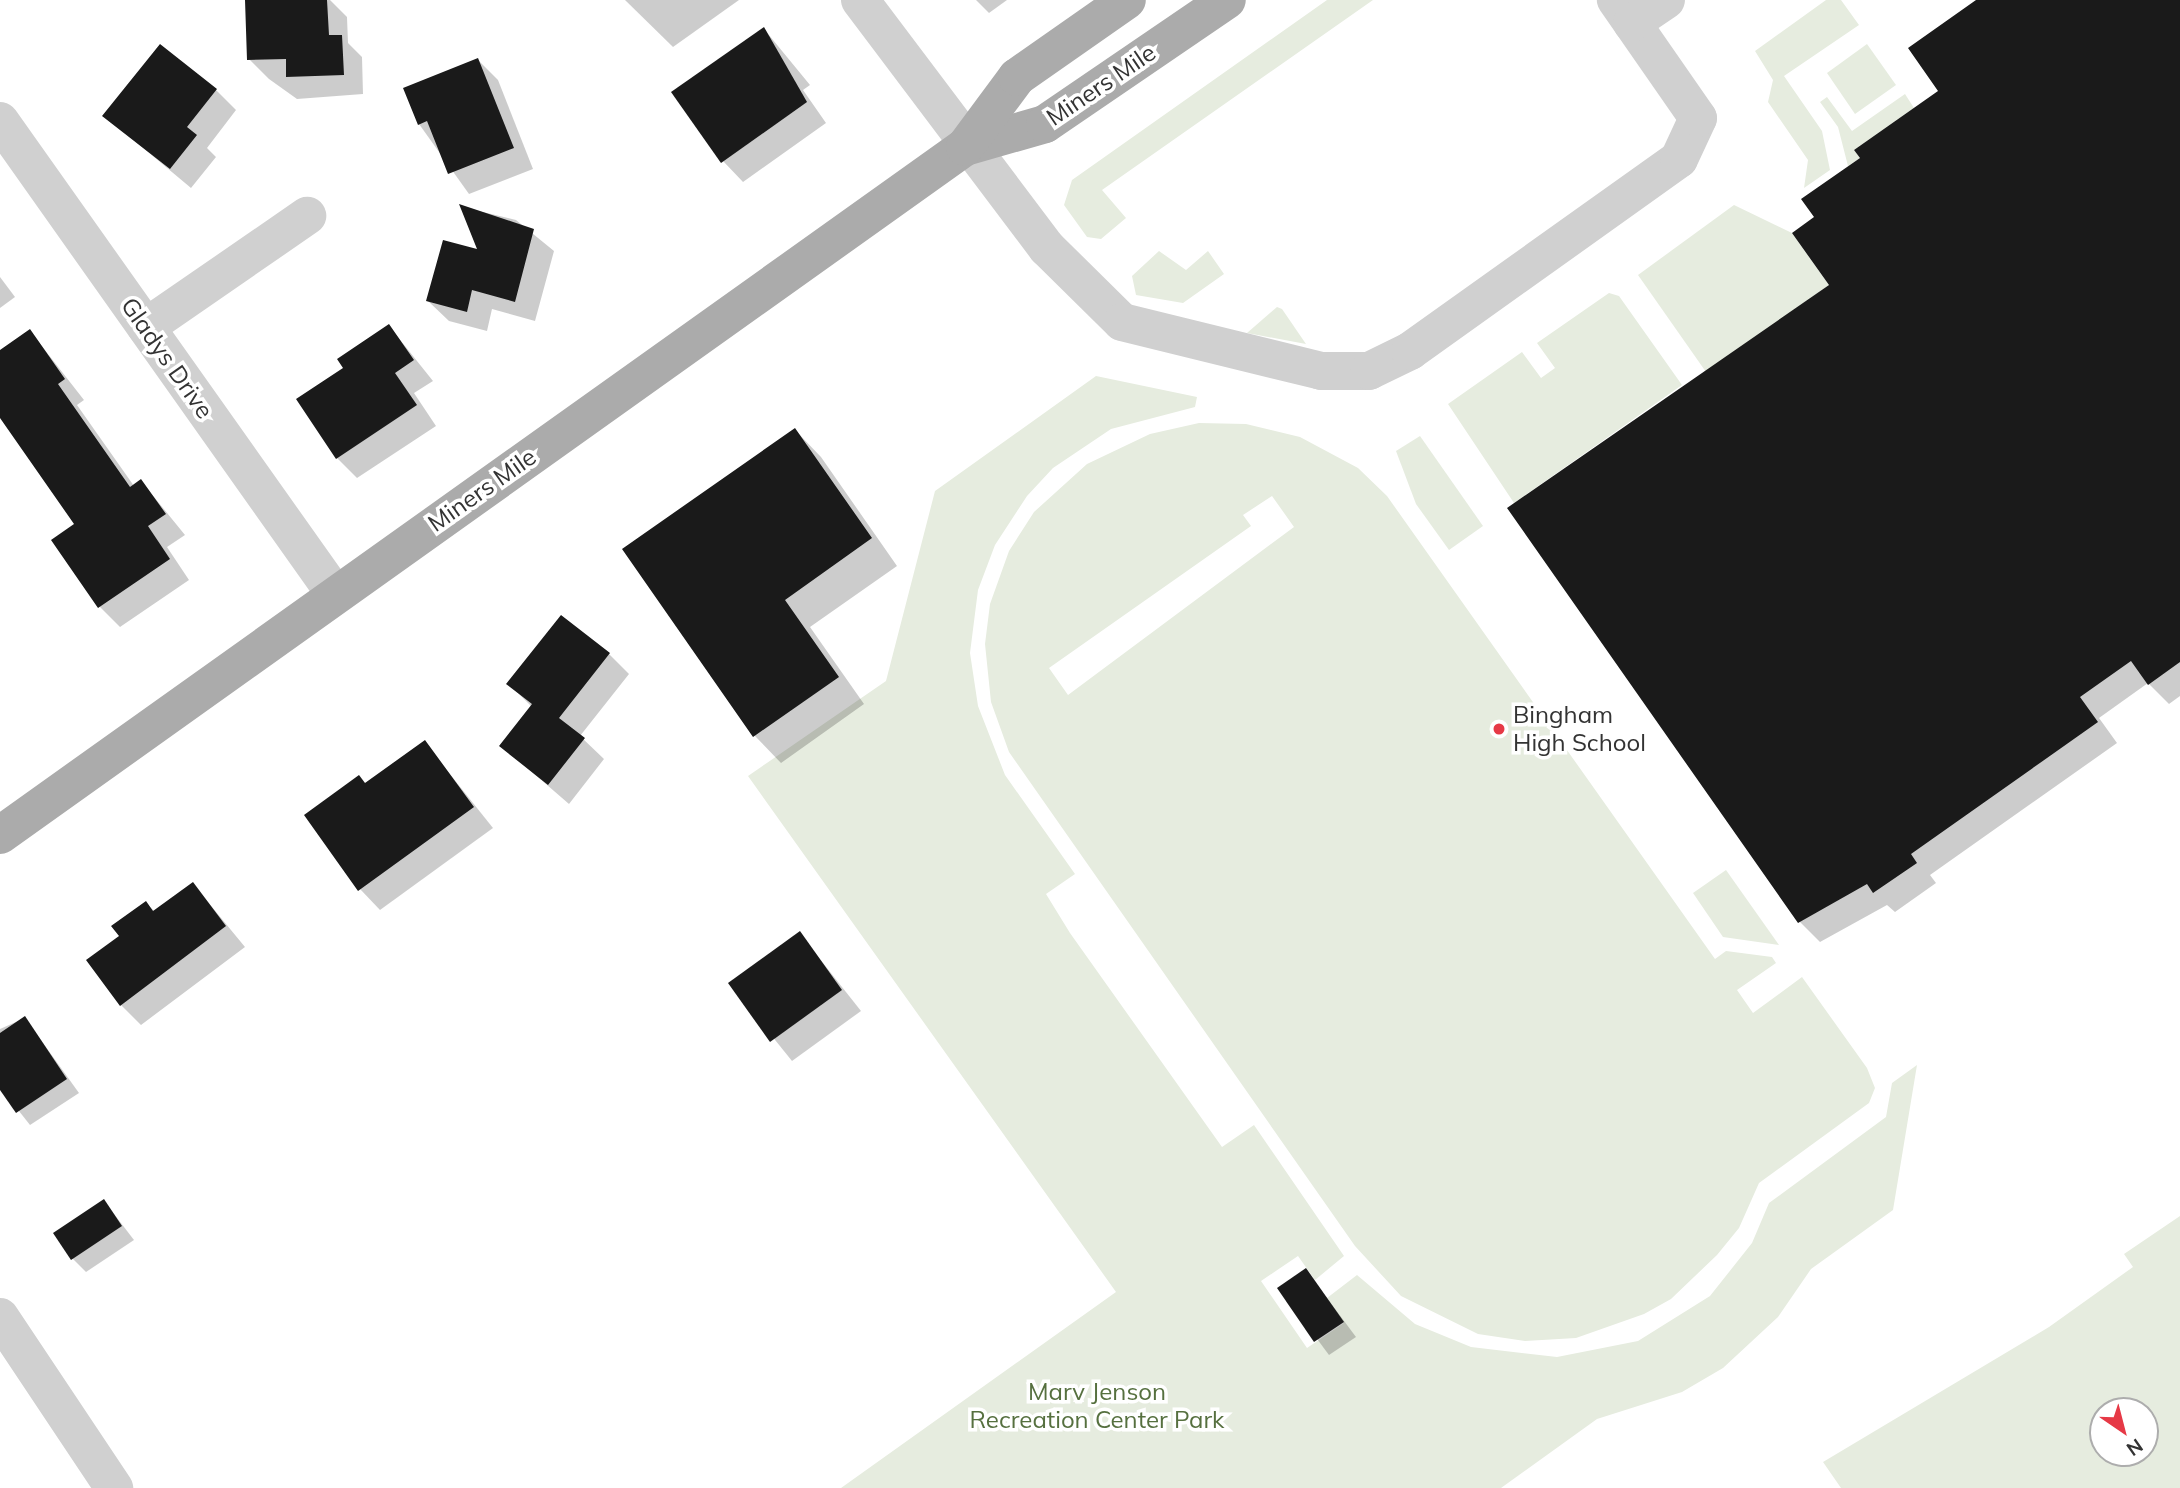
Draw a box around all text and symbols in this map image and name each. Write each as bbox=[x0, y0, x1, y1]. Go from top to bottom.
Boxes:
street label: Miners Mile bbox=[1041, 38, 1161, 132]
street label: Gladys Drive bbox=[115, 292, 219, 424]
street label: Miners Mile bbox=[422, 442, 542, 538]
place label: Bingham High School bbox=[1513, 701, 1646, 757]
marker: Bingham High School bbox=[1491, 721, 1507, 737]
park label: Marv Jenson Recreation Center Park bbox=[970, 1378, 1224, 1434]
north arrow bbox=[2089, 1397, 2159, 1467]
text: N bbox=[2122, 1434, 2148, 1462]

